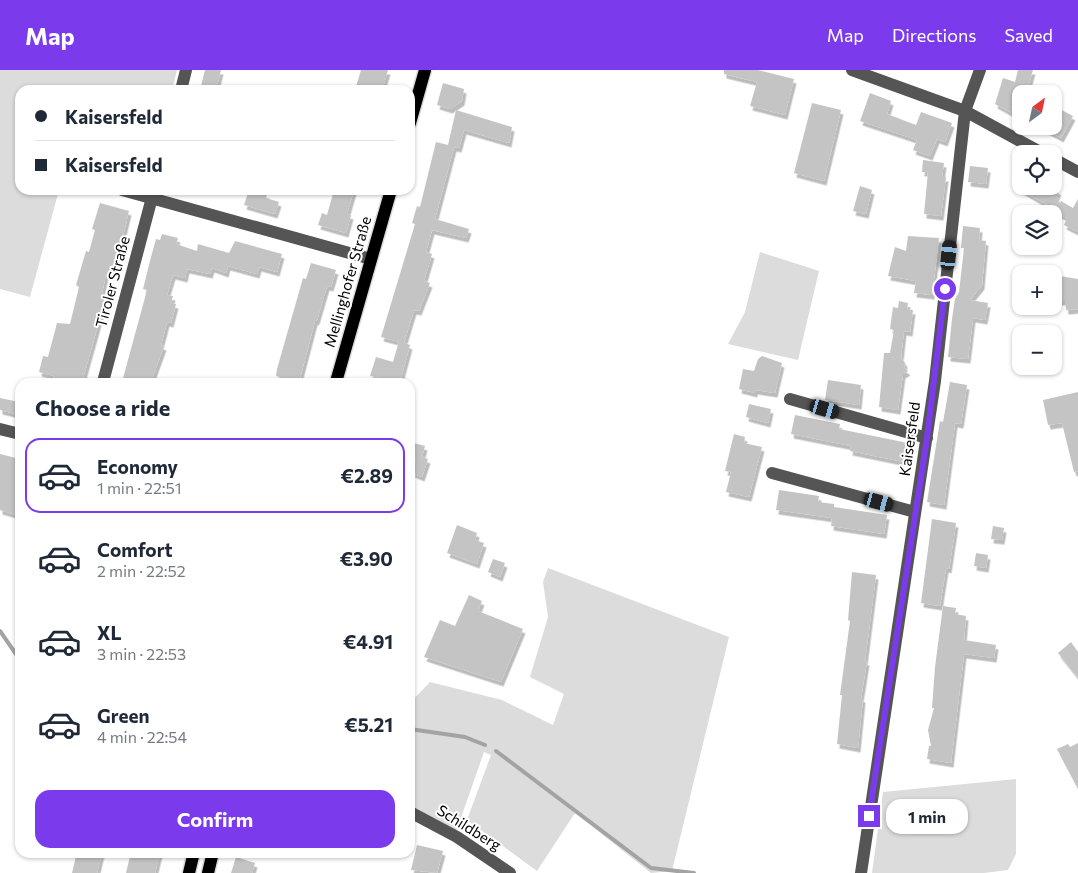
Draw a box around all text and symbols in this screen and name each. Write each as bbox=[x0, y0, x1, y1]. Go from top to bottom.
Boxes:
text: Map bbox=[25, 21, 75, 50]
text: Map bbox=[827, 24, 864, 46]
text: Directions bbox=[892, 24, 976, 46]
text: Saved bbox=[1004, 24, 1053, 46]
north arrow bbox=[1012, 85, 1062, 135]
map controls bbox=[1012, 85, 1062, 375]
text: Kaisersfeld bbox=[65, 105, 163, 128]
button: locate bbox=[1012, 145, 1062, 195]
text: Kaisersfeld bbox=[65, 153, 163, 176]
button: layers bbox=[1012, 205, 1062, 255]
street label: Mellinghofer Straße bbox=[320, 214, 374, 349]
street label: Tiroler Straße bbox=[91, 234, 133, 330]
car bbox=[939, 239, 958, 271]
button: + bbox=[1012, 265, 1062, 315]
route start bbox=[934, 278, 956, 300]
button: − bbox=[1012, 325, 1062, 375]
text: Choose a ride bbox=[35, 394, 170, 421]
car bbox=[808, 398, 841, 420]
street label: Kaisersfeld bbox=[895, 400, 923, 477]
icon: car bbox=[37, 453, 82, 498]
text: Economy bbox=[97, 455, 178, 478]
text: €2.89 bbox=[341, 464, 393, 487]
text: 1 min · 22:51 bbox=[97, 478, 182, 497]
car bbox=[862, 491, 895, 513]
icon: car bbox=[37, 536, 82, 581]
text: Comfort bbox=[97, 538, 173, 561]
text: €3.90 bbox=[340, 547, 393, 570]
text: 2 min · 22:52 bbox=[97, 561, 186, 580]
icon: car bbox=[37, 619, 82, 664]
text: XL bbox=[97, 621, 122, 644]
text: €4.91 bbox=[343, 630, 393, 653]
text: 3 min · 22:53 bbox=[97, 644, 186, 663]
icon: car bbox=[37, 702, 82, 747]
text: Green bbox=[97, 704, 149, 727]
text: €5.21 bbox=[344, 713, 393, 736]
text: 4 min · 22:54 bbox=[97, 727, 187, 746]
button: Confirm bbox=[35, 790, 395, 848]
callout: 1 min bbox=[886, 798, 969, 834]
street label: Schildberg bbox=[434, 800, 505, 854]
route end bbox=[858, 805, 880, 827]
text: 1 min bbox=[908, 807, 946, 826]

